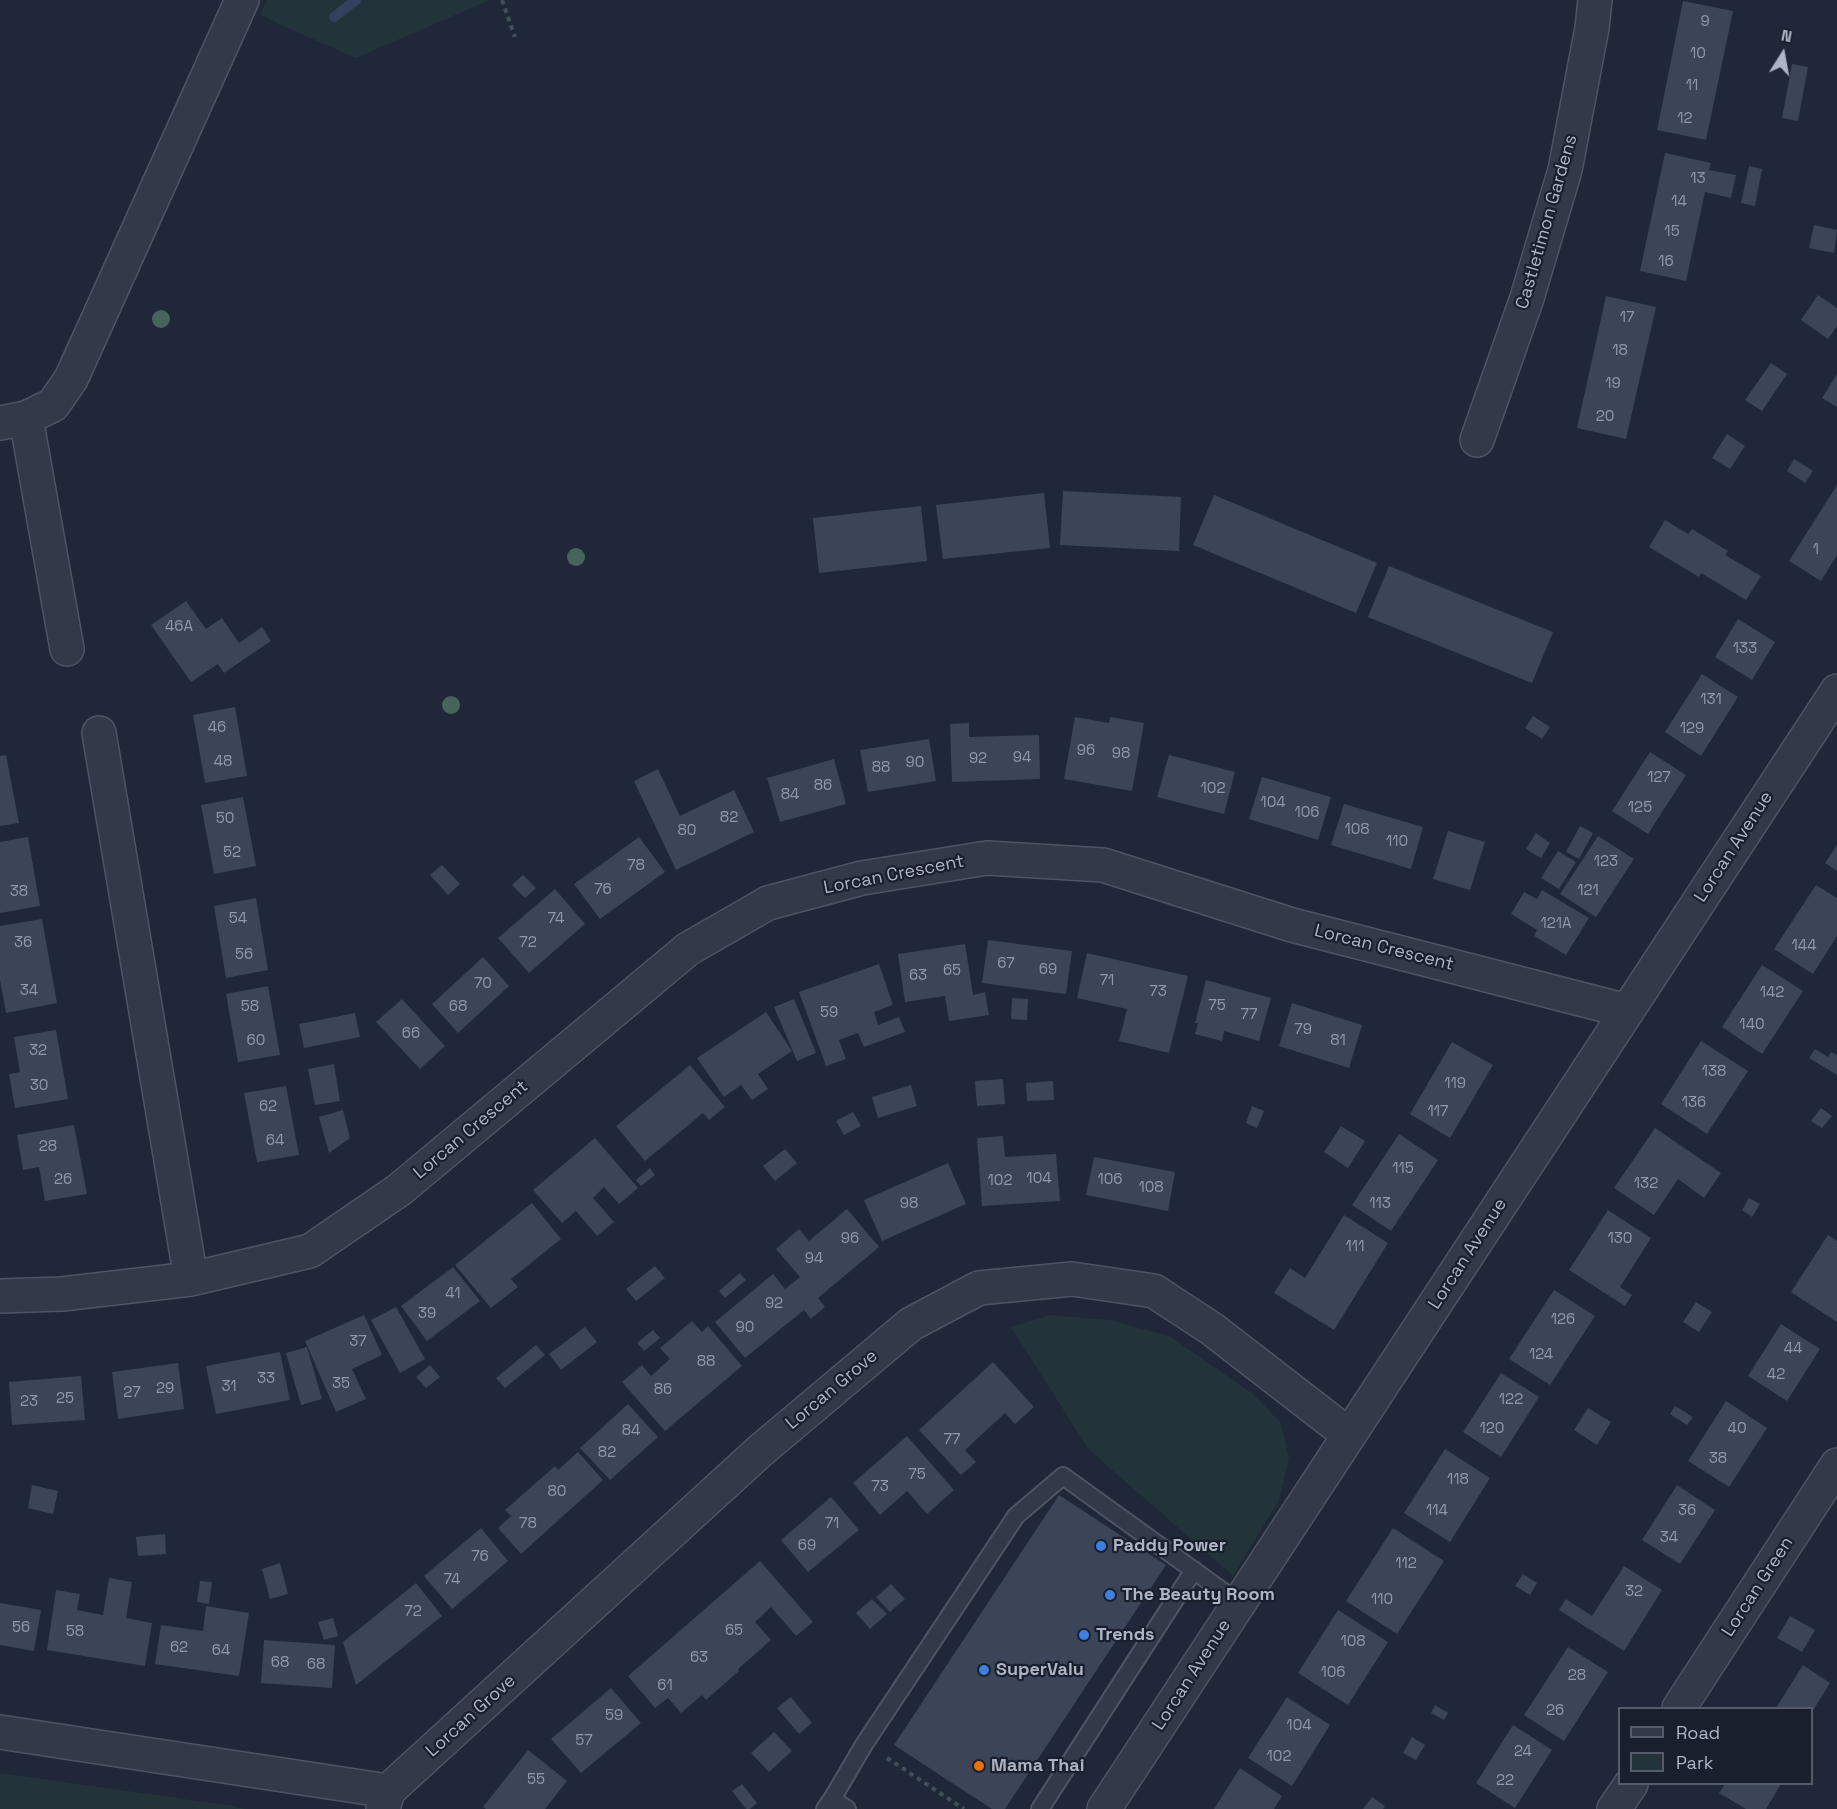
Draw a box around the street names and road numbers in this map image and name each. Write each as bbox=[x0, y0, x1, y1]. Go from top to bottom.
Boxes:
street label: Castletimon Gardens bbox=[1512, 132, 1582, 312]
street label: Lorcan Avenue bbox=[1690, 788, 1778, 906]
street label: Lorcan Crescent bbox=[822, 851, 966, 899]
street label: Lorcan Crescent bbox=[1312, 920, 1456, 976]
street label: Lorcan Crescent bbox=[409, 1076, 533, 1184]
street label: Lorcan Avenue bbox=[1424, 1195, 1512, 1313]
street label: Lorcan Grove bbox=[782, 1345, 882, 1435]
street label: Lorcan Green bbox=[1718, 1533, 1798, 1641]
street label: Lorcan Avenue bbox=[1148, 1616, 1236, 1734]
street label: Lorcan Grove bbox=[422, 1670, 520, 1762]

